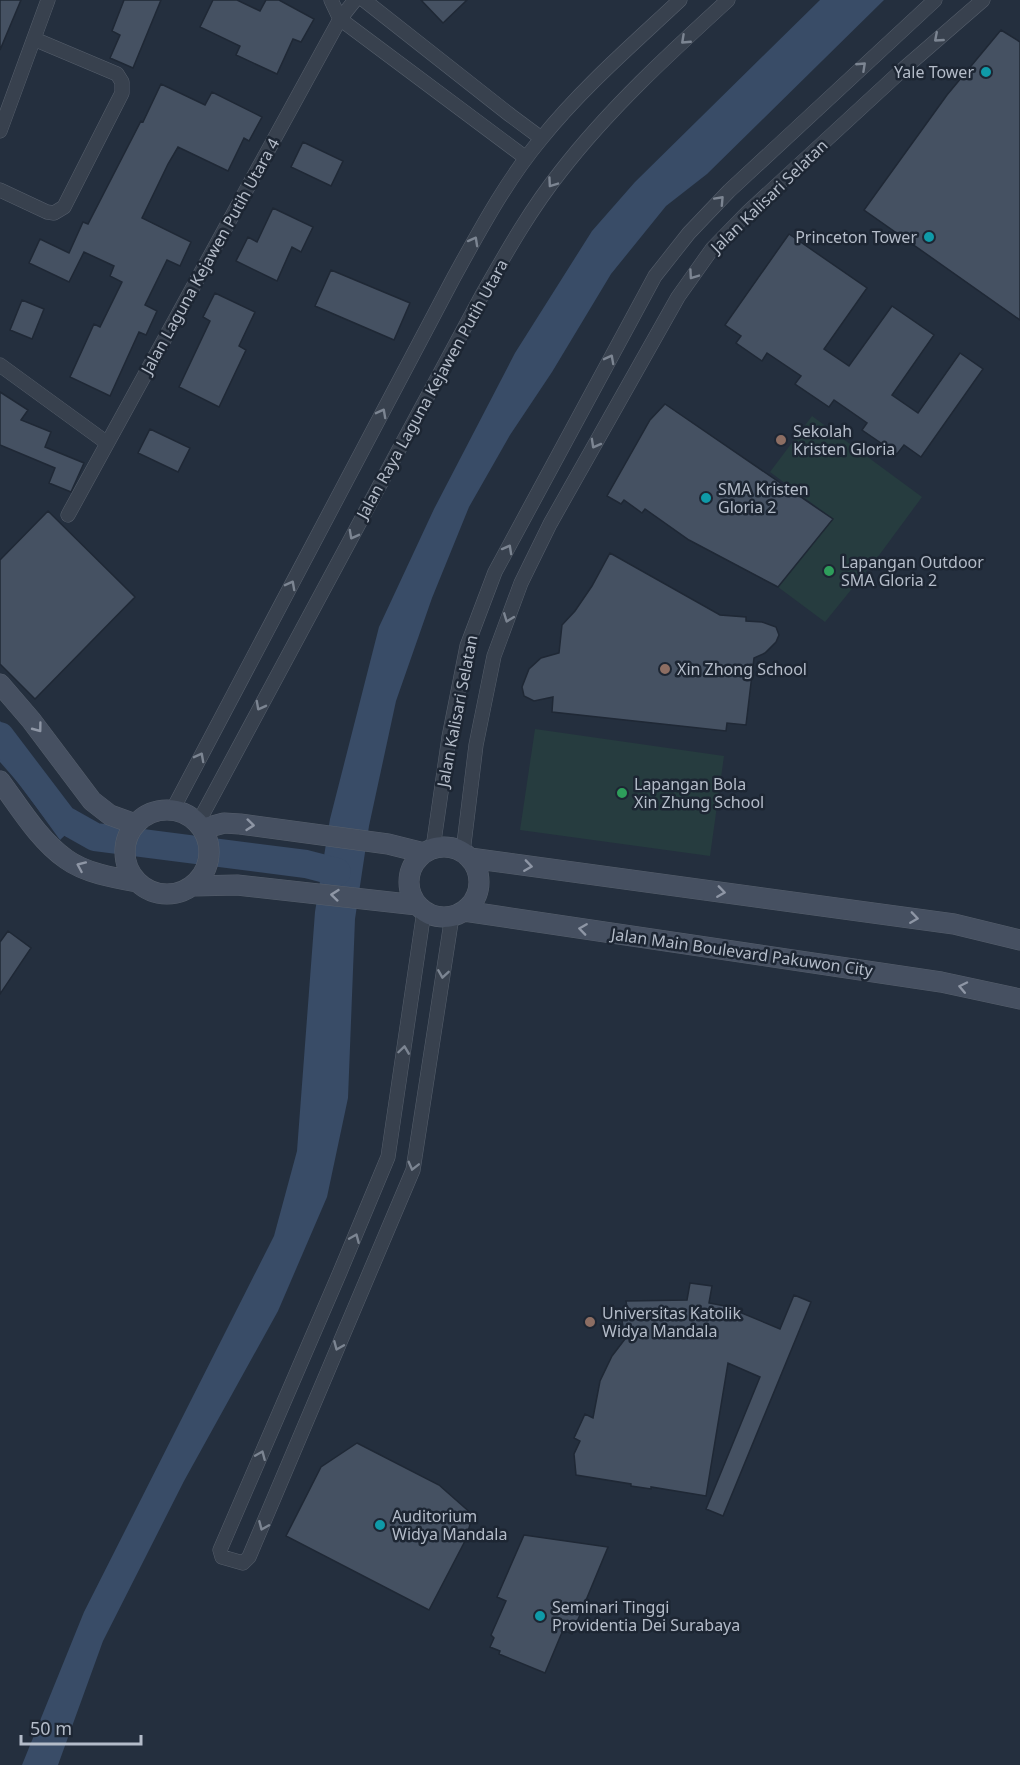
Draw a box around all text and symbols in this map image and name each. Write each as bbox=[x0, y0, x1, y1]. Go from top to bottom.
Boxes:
one-way arrow bbox=[934, 31, 945, 42]
one-way arrow bbox=[681, 32, 692, 43]
place label: Yale Tower bbox=[894, 61, 974, 83]
one-way arrow bbox=[856, 62, 866, 73]
marker: Yale Tower bbox=[979, 65, 993, 79]
street label: Jalan Laguna Kejawen Putih Utara 4 bbox=[135, 134, 284, 380]
street label: Jalan Kalisari Selatan bbox=[704, 134, 832, 259]
one-way arrow bbox=[548, 176, 559, 187]
one-way arrow bbox=[713, 196, 724, 207]
place label: Princeton Tower bbox=[795, 226, 917, 248]
marker: Princeton Tower bbox=[922, 230, 936, 244]
one-way arrow bbox=[467, 237, 478, 247]
street label: Jalan Raya Laguna Kejawen Putih Utara bbox=[350, 255, 513, 525]
one-way arrow bbox=[689, 269, 700, 280]
one-way arrow bbox=[603, 355, 614, 366]
one-way arrow bbox=[375, 408, 386, 419]
place label: Sekolah Kristen Gloria bbox=[793, 420, 895, 460]
marker: Sekolah Kristen Gloria bbox=[774, 433, 788, 447]
one-way arrow bbox=[591, 438, 602, 448]
place label: SMA Kristen Gloria 2 bbox=[718, 478, 809, 518]
marker: SMA Kristen Gloria 2 bbox=[699, 491, 713, 505]
one-way arrow bbox=[349, 528, 360, 539]
one-way arrow bbox=[501, 545, 512, 555]
place label: Lapangan Outdoor SMA Gloria 2 bbox=[841, 551, 984, 591]
marker: Lapangan Outdoor SMA Gloria 2 bbox=[822, 564, 836, 578]
one-way arrow bbox=[284, 581, 295, 591]
one-way arrow bbox=[503, 612, 515, 623]
street label: Jalan Kalisari Selatan bbox=[431, 633, 483, 791]
place label: Xin Zhong School bbox=[677, 658, 807, 680]
marker: Xin Zhong School bbox=[658, 662, 672, 676]
one-way arrow bbox=[256, 700, 267, 711]
one-way arrow bbox=[31, 722, 42, 733]
one-way arrow bbox=[193, 753, 204, 764]
place label: Lapangan Bola Xin Zhung School bbox=[634, 773, 764, 813]
marker: Lapangan Bola Xin Zhung School bbox=[615, 786, 629, 800]
one-way arrow bbox=[245, 818, 254, 831]
one-way arrow bbox=[523, 859, 532, 871]
one-way arrow bbox=[76, 861, 87, 873]
one-way arrow bbox=[717, 885, 726, 897]
one-way arrow bbox=[330, 889, 340, 902]
one-way arrow bbox=[910, 912, 919, 924]
street label: Jalan Main Boulevard Pakuwon City bbox=[608, 922, 875, 981]
one-way arrow bbox=[579, 923, 588, 935]
one-way arrow bbox=[438, 969, 450, 978]
one-way arrow bbox=[958, 981, 968, 994]
one-way arrow bbox=[397, 1046, 409, 1055]
one-way arrow bbox=[407, 1161, 420, 1171]
one-way arrow bbox=[348, 1233, 360, 1244]
place label: Universitas Katolik Widya Mandala bbox=[602, 1302, 741, 1342]
marker: Universitas Katolik Widya Mandala bbox=[583, 1315, 597, 1329]
one-way arrow bbox=[333, 1340, 345, 1351]
one-way arrow bbox=[254, 1451, 266, 1462]
place label: Auditorium Widya Mandala bbox=[392, 1505, 507, 1545]
marker: Auditorium Widya Mandala bbox=[373, 1518, 387, 1532]
one-way arrow bbox=[258, 1520, 270, 1531]
place label: Seminari Tinggi Providentia Dei Surabaya bbox=[552, 1596, 740, 1636]
marker: Seminari Tinggi Providentia Dei Surabaya bbox=[533, 1609, 547, 1623]
scale bar bbox=[21, 1708, 141, 1746]
text: 50 m bbox=[30, 1716, 72, 1740]

